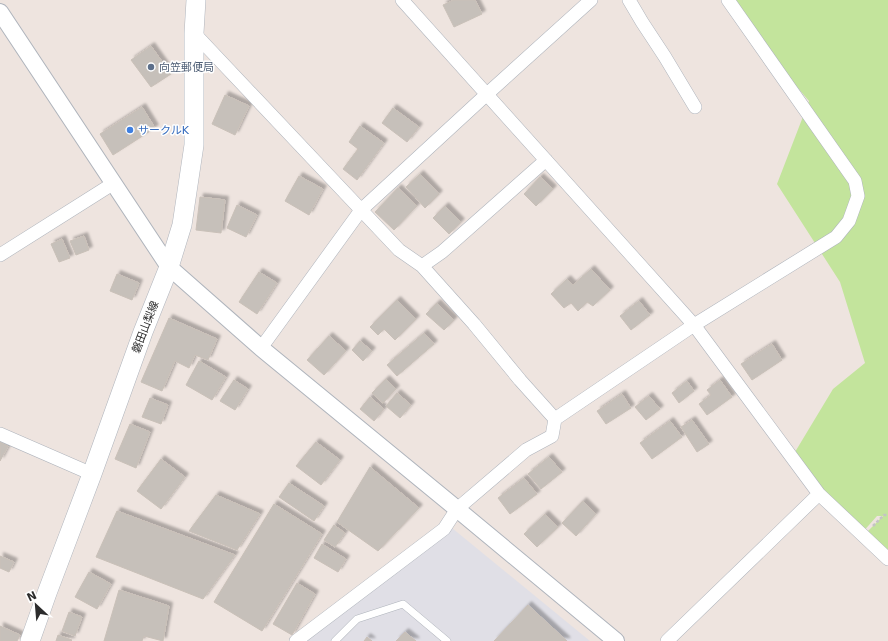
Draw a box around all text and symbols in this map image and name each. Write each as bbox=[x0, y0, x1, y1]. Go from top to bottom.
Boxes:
place label: 向笠郵便局 bbox=[159, 61, 214, 74]
marker: 向笠郵便局 bbox=[146, 62, 156, 72]
place label: サークルK bbox=[138, 124, 190, 137]
marker: サークルK bbox=[125, 125, 135, 135]
street label: 磐田山梨線 bbox=[130, 299, 161, 355]
north arrow bbox=[16, 585, 56, 625]
text: N bbox=[25, 589, 39, 604]

